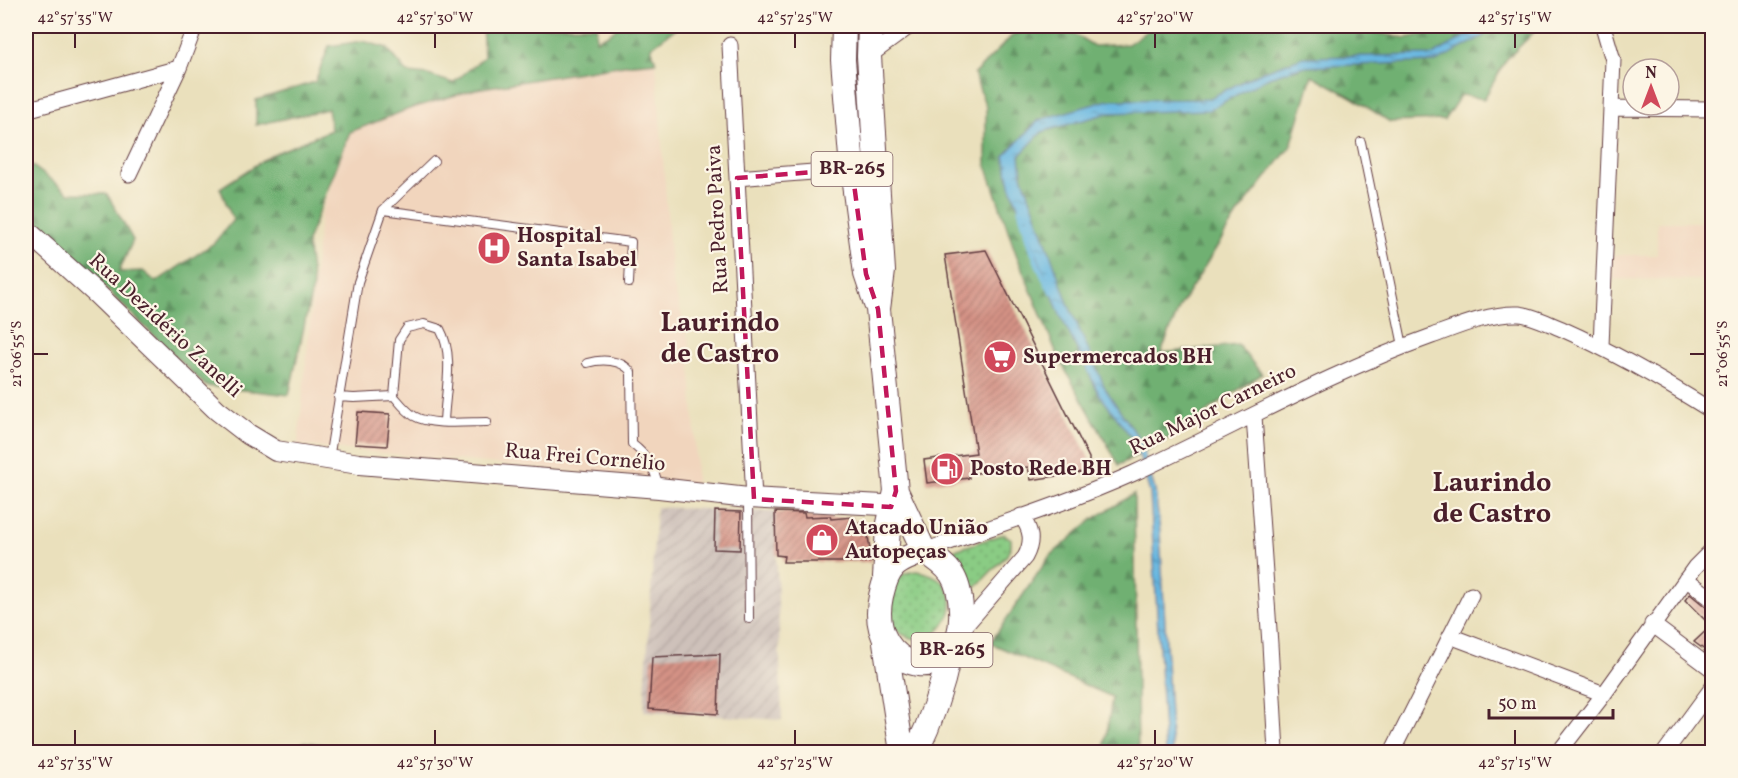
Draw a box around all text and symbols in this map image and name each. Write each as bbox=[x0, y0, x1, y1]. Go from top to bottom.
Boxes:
text: 42°57'35"W bbox=[37, 8, 113, 29]
text: 42°57'30"W bbox=[397, 8, 473, 29]
text: 42°57'25"W bbox=[757, 8, 833, 29]
text: 42°57'20"W bbox=[1116, 8, 1194, 29]
text: 42°57'15"W bbox=[1478, 8, 1552, 29]
north arrow bbox=[1621, 57, 1681, 117]
text: N bbox=[1645, 63, 1657, 85]
street label: Rua Pedro Paiva bbox=[700, 144, 736, 294]
road number: BR-265 bbox=[812, 152, 892, 186]
place label: Hospital Santa Isabel bbox=[517, 222, 637, 275]
hospital icon: Hospital Santa Isabel bbox=[476, 230, 512, 266]
street label: Rua Dezidério Zanelli bbox=[82, 247, 248, 405]
district label: Laurindo de Castro bbox=[661, 305, 779, 374]
text: 21°06'55"S bbox=[7, 321, 28, 387]
text: 21°06'55"S bbox=[1713, 321, 1734, 387]
supermarket icon: Supermercados BH bbox=[982, 339, 1018, 375]
place label: Supermercados BH bbox=[1023, 343, 1213, 372]
street label: Rua Major Carneiro bbox=[1125, 357, 1301, 463]
street label: Rua Frei Cornélio bbox=[503, 437, 667, 479]
fuel station icon: Posto Rede BH bbox=[929, 451, 965, 487]
place label: Posto Rede BH bbox=[970, 455, 1112, 484]
district label: Laurindo de Castro bbox=[1433, 465, 1551, 534]
place label: Atacado União Autopeças bbox=[845, 514, 988, 567]
shop icon: Atacado União Autopeças bbox=[804, 522, 840, 558]
road number: BR-265 bbox=[912, 633, 992, 667]
scale bar bbox=[1489, 682, 1614, 720]
text: 50 m bbox=[1498, 692, 1537, 717]
text: 42°57'35"W bbox=[37, 753, 113, 774]
text: 42°57'30"W bbox=[397, 753, 473, 774]
text: 42°57'25"W bbox=[757, 753, 833, 774]
text: 42°57'20"W bbox=[1116, 753, 1194, 774]
text: 42°57'15"W bbox=[1478, 753, 1552, 774]

